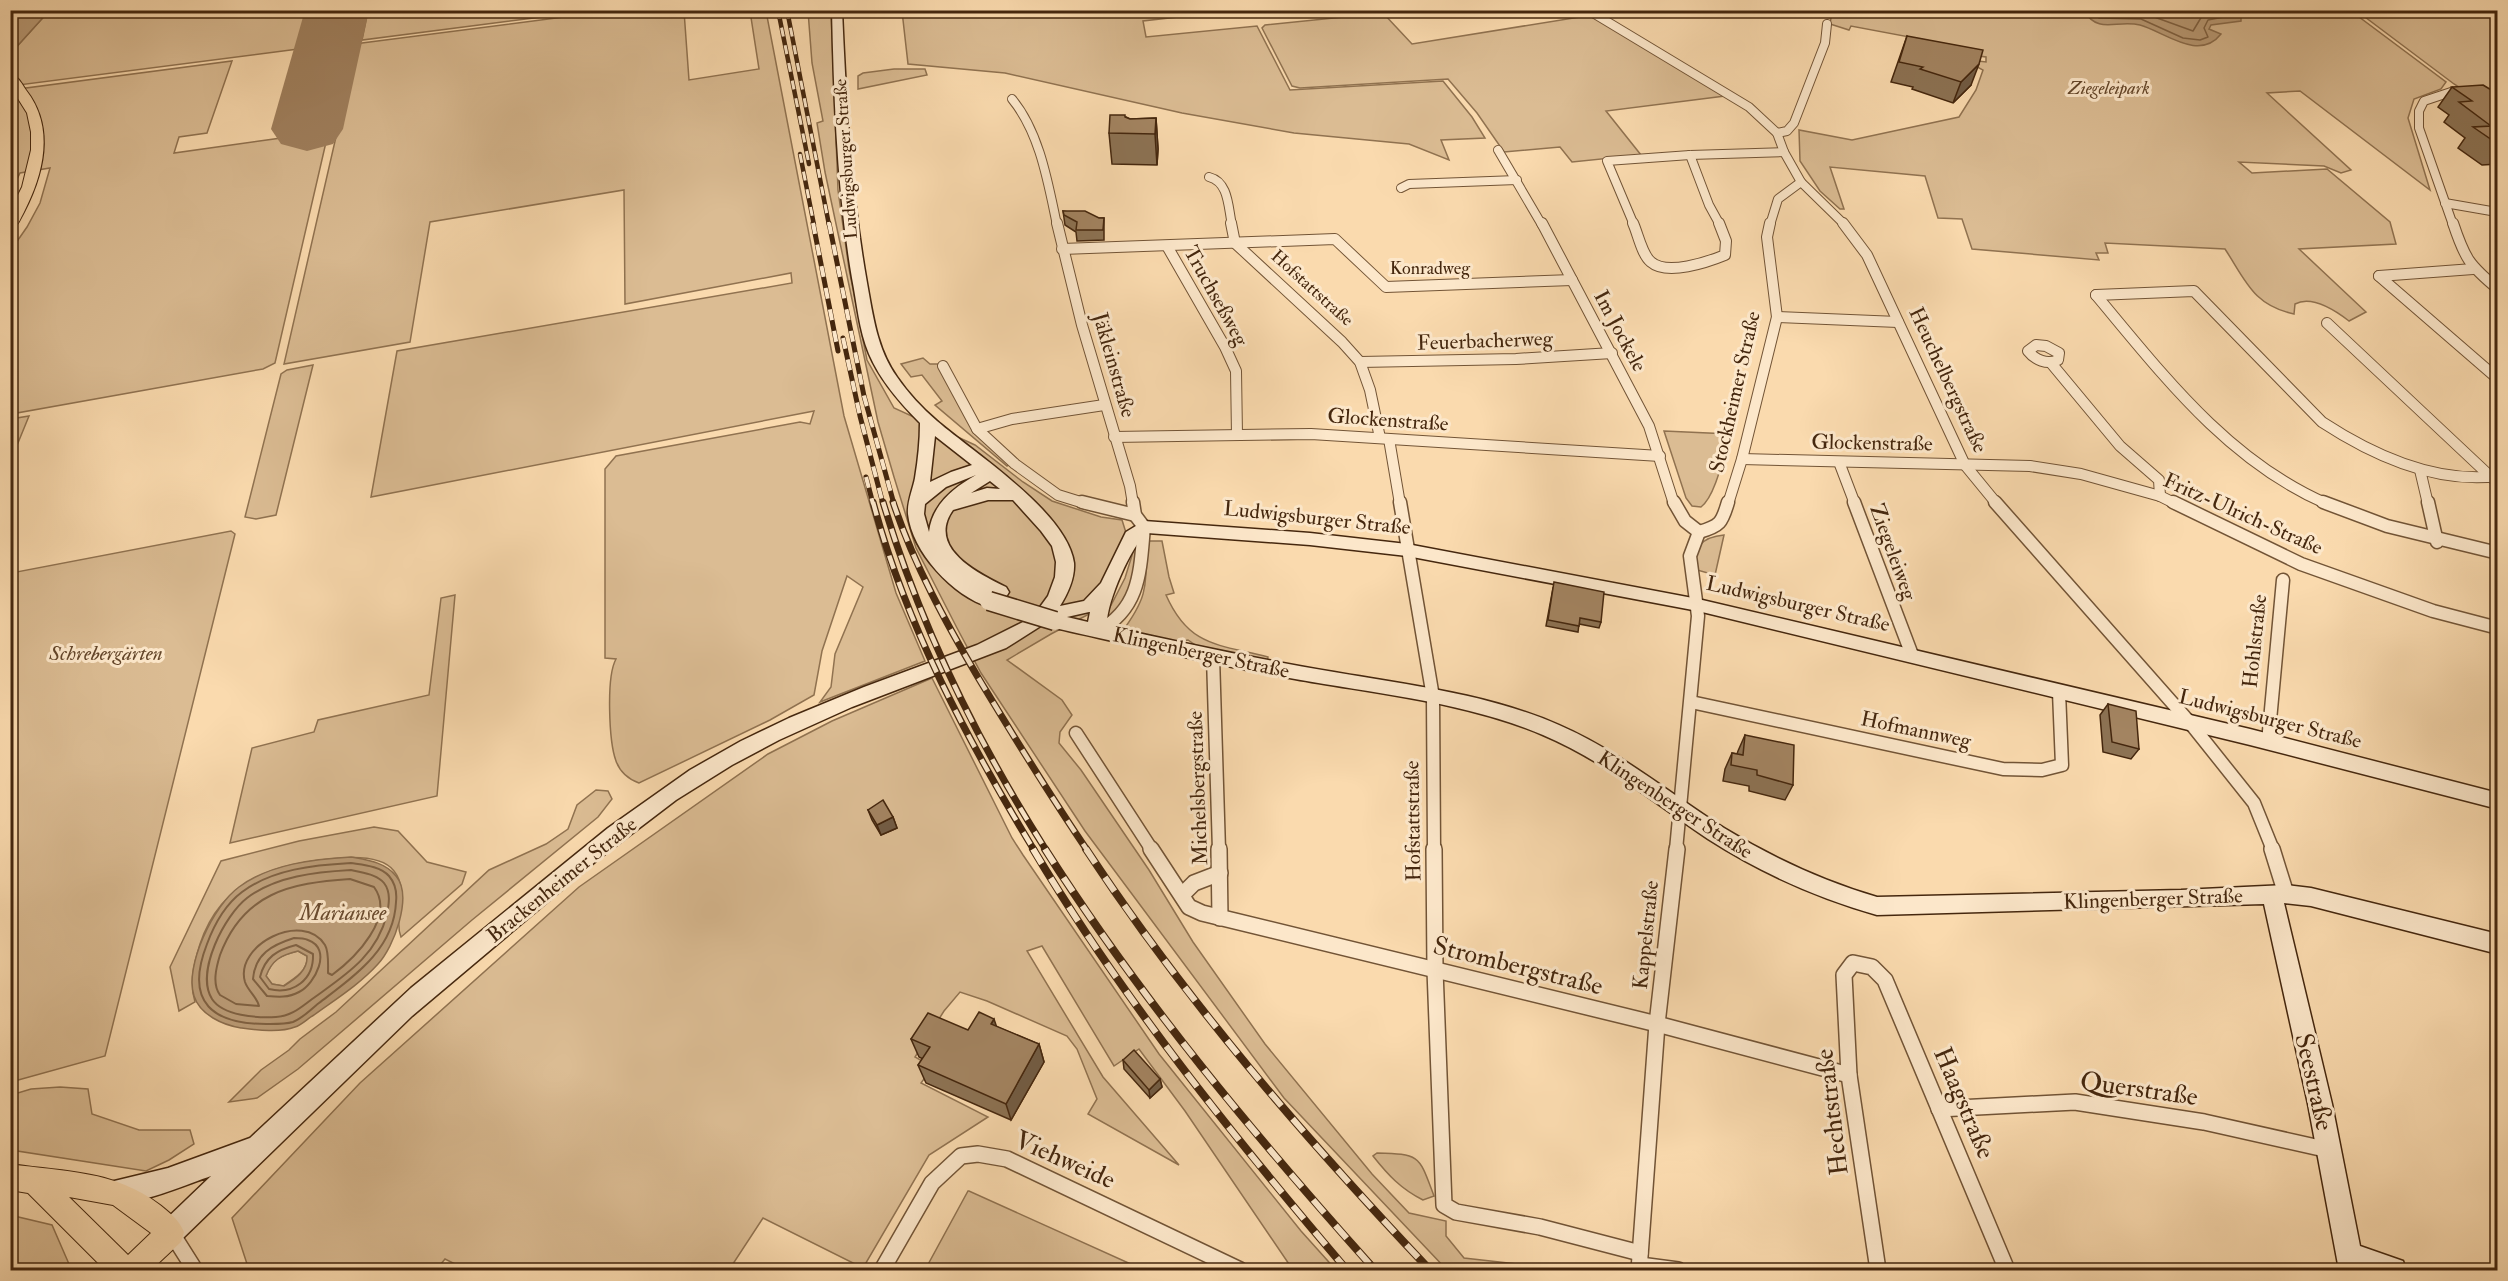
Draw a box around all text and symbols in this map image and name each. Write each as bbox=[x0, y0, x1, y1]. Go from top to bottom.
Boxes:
park label: Ziegeleipark bbox=[2067, 77, 2150, 100]
street label: Ludwigsburger Straße bbox=[829, 78, 863, 240]
street label: Truchseßweg bbox=[1177, 241, 1255, 351]
street label: Hofstattstraße bbox=[1266, 245, 1358, 331]
street label: Konradweg bbox=[1390, 257, 1471, 280]
street label: Im Jockele bbox=[1587, 286, 1653, 377]
street label: Heuchelbergstraße bbox=[1902, 303, 1994, 457]
street label: Jäkleinstraße bbox=[1086, 308, 1142, 421]
street label: Stockheimer Straße bbox=[1703, 309, 1767, 475]
street label: Feuerbacherweg bbox=[1417, 325, 1554, 357]
street label: Glockenstraße bbox=[1326, 402, 1450, 438]
street label: Glockenstraße bbox=[1811, 428, 1933, 458]
street label: Fritz-Ulrich-Straße bbox=[2159, 467, 2327, 561]
street label: Ludwigsburger Straße bbox=[1222, 495, 1412, 541]
street label: Ziegeleiweg bbox=[1863, 500, 1923, 604]
street label: Ludwigsburger Straße bbox=[1704, 570, 1893, 638]
street label: Hohlstraße bbox=[2237, 593, 2273, 689]
street label: Klingenberger Straße bbox=[1110, 621, 1292, 685]
park label: Schrebergärten bbox=[48, 640, 163, 667]
street label: Ludwigsburger Straße bbox=[2176, 683, 2365, 755]
street label: Hofmannweg bbox=[1858, 705, 1974, 755]
street label: Michelsbergstraße bbox=[1182, 710, 1214, 866]
street label: Klingenberger Straße bbox=[1592, 745, 1758, 865]
street label: Hofstattstraße bbox=[1398, 760, 1428, 882]
street label: Brackenheimer Straße bbox=[481, 811, 643, 949]
street label: Kappelstraße bbox=[1627, 879, 1665, 991]
street label: Klingenberger Straße bbox=[2063, 882, 2243, 916]
water label: Mariansee bbox=[298, 899, 387, 927]
street label: Strombergstraße bbox=[1430, 929, 1606, 1003]
street label: Seestraße bbox=[2287, 1030, 2341, 1134]
street label: Haagstraße bbox=[1926, 1042, 2002, 1164]
street label: Hechtstraße bbox=[1808, 1047, 1856, 1177]
street label: Querstraße bbox=[2078, 1065, 2200, 1113]
street label: Viehweide bbox=[1010, 1124, 1120, 1196]

